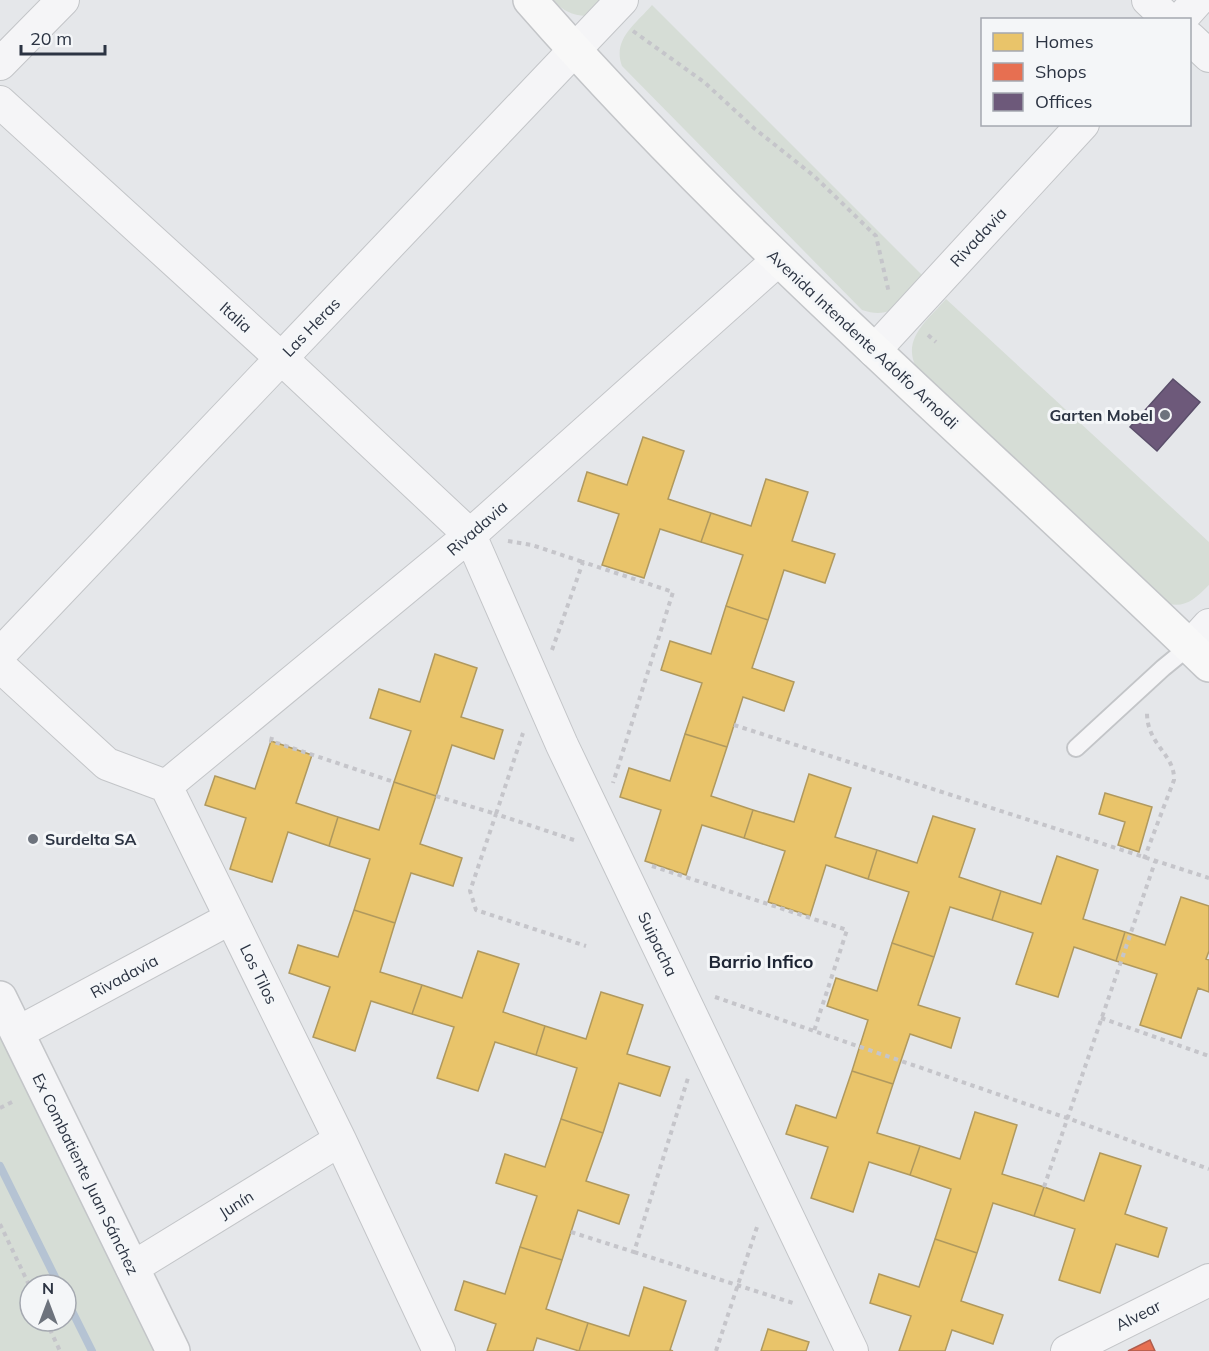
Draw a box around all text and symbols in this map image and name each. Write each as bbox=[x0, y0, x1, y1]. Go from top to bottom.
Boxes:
scale bar bbox=[21, 18, 105, 56]
legend bbox=[981, 18, 1191, 126]
text: 20 m bbox=[30, 27, 72, 50]
text: Homes bbox=[1035, 30, 1094, 53]
text: Shops bbox=[1035, 60, 1087, 83]
text: Offices bbox=[1035, 90, 1093, 113]
street label: Rivadavia bbox=[946, 203, 1010, 271]
street label: Avenida Intendente Adolfo Arnoldi bbox=[763, 245, 963, 433]
street label: Las Heras bbox=[278, 293, 344, 361]
street label: Italia bbox=[216, 297, 256, 337]
place label: Garten Mobel bbox=[1049, 405, 1153, 425]
marker: Garten Mobel bbox=[1158, 408, 1172, 422]
street label: Rivadavia bbox=[443, 496, 511, 560]
place label: Surdelta SA bbox=[45, 829, 137, 849]
marker: Surdelta SA bbox=[26, 832, 40, 846]
street label: Suipacha bbox=[634, 909, 682, 979]
street label: Los Tilos bbox=[236, 941, 282, 1007]
street label: Rivadavia bbox=[87, 950, 161, 1002]
district label: Barrio Infico bbox=[709, 950, 813, 973]
street label: Ex Combatiente Juan Sánchez bbox=[28, 1070, 144, 1278]
street label: Junín bbox=[215, 1186, 257, 1222]
north arrow bbox=[18, 1273, 78, 1333]
text: N bbox=[42, 1278, 54, 1298]
street label: Alvear bbox=[1112, 1295, 1164, 1335]

